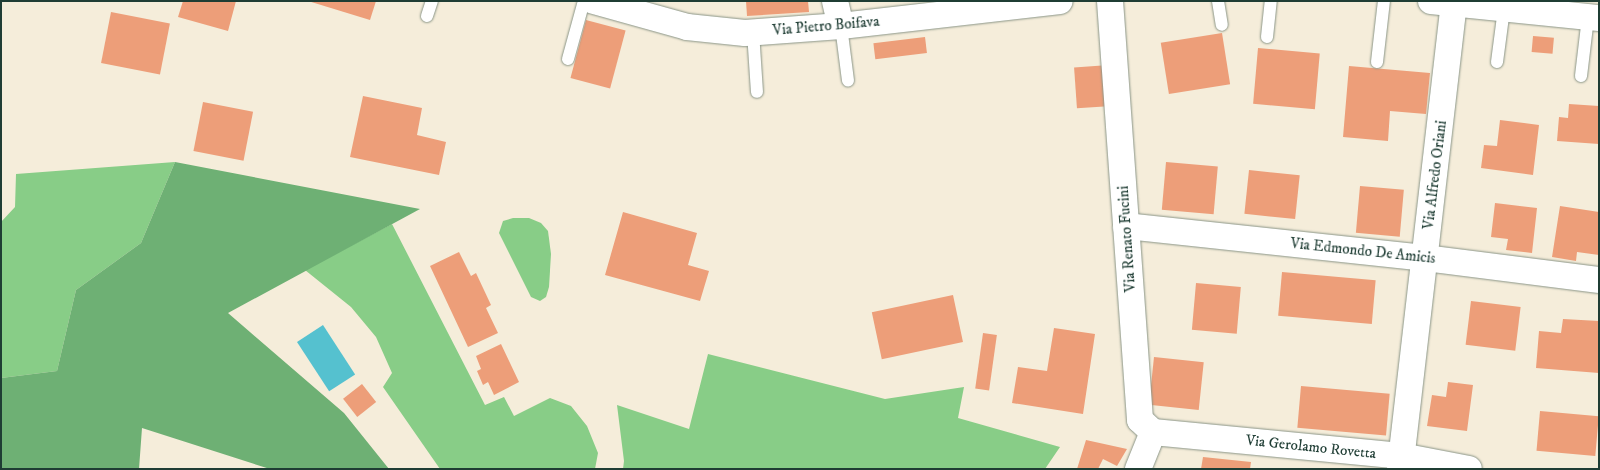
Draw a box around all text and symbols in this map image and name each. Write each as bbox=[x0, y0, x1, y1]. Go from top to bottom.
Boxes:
street label: Via Pietro Boifava bbox=[772, 12, 880, 40]
street label: Via Alfredo Oriani bbox=[1419, 120, 1451, 230]
street label: Via Renato Fucini bbox=[1114, 185, 1140, 293]
street label: Via Edmondo De Amicis bbox=[1290, 234, 1436, 268]
street label: Via Gerolamo Rovetta bbox=[1245, 431, 1377, 463]

